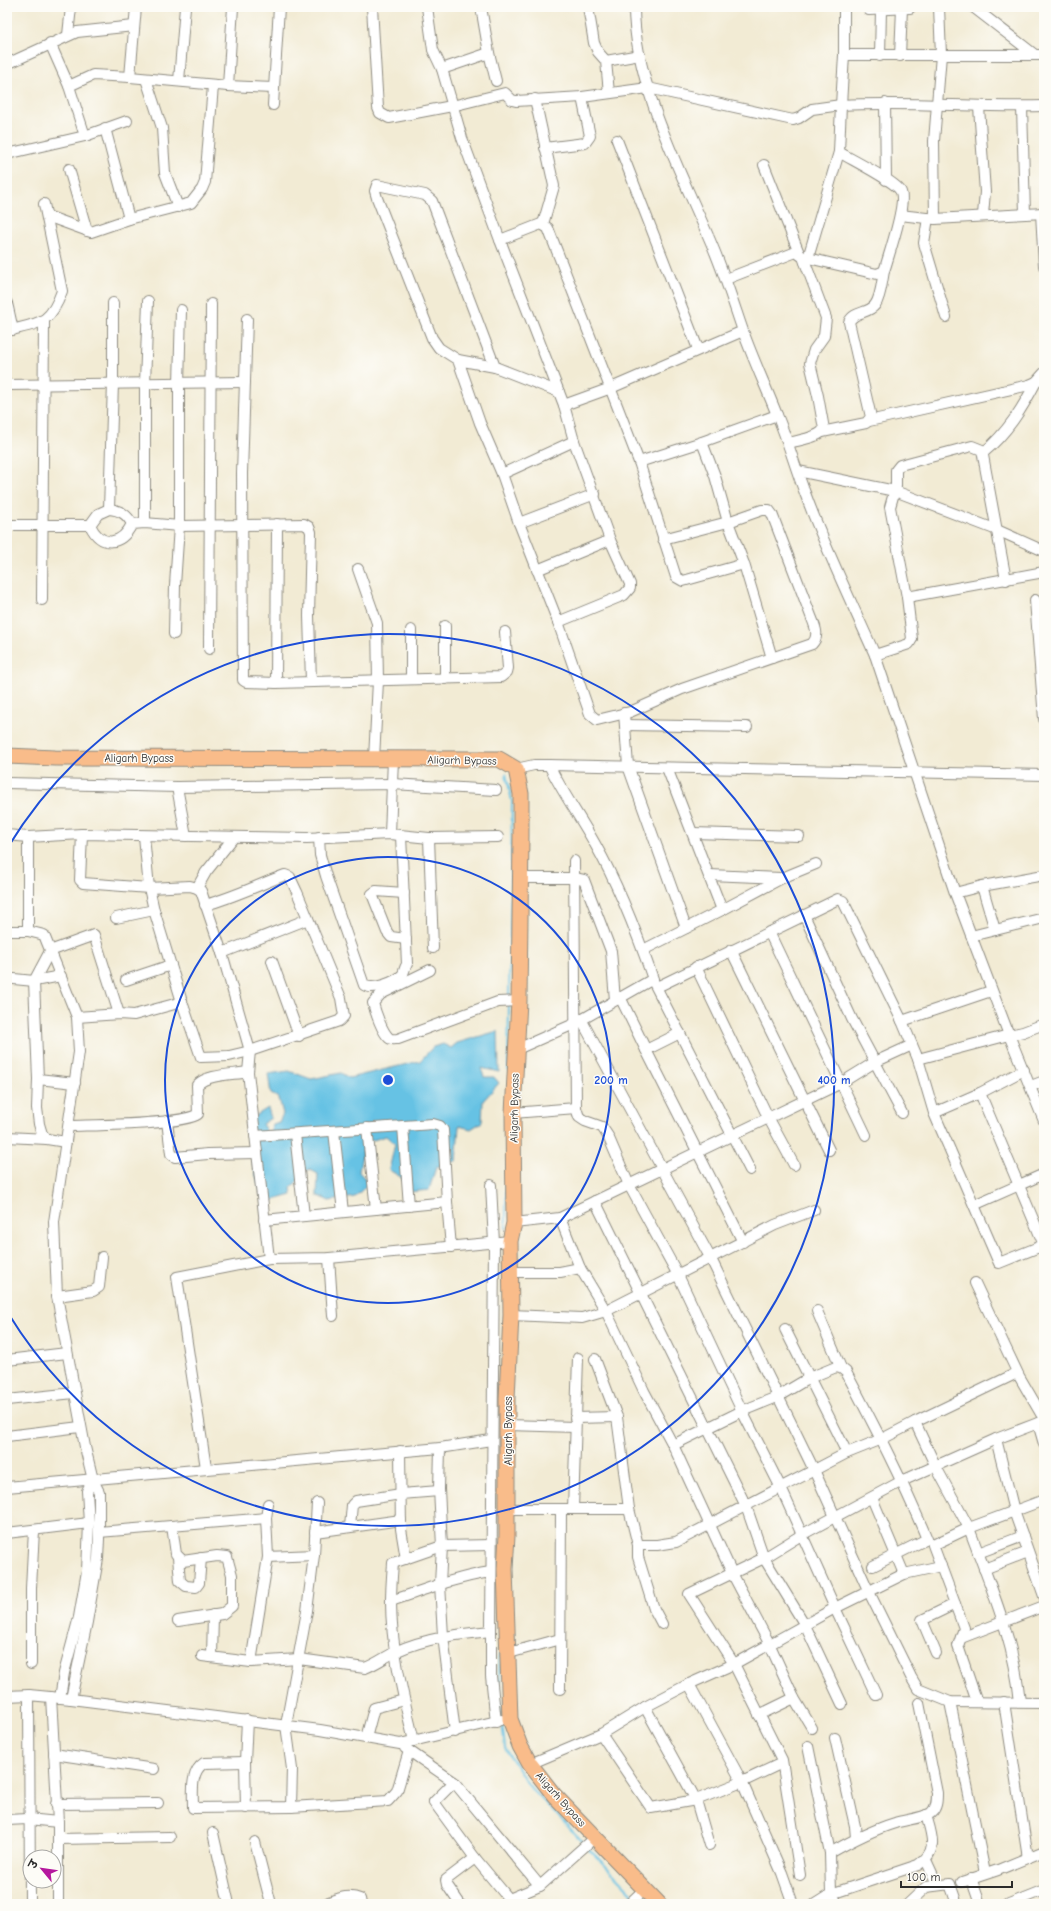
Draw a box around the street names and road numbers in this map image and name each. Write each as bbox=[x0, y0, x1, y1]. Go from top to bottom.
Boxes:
street label: Aligarh Bypass bbox=[104, 752, 174, 765]
street label: Aligarh Bypass bbox=[427, 753, 497, 768]
street label: Aligarh Bypass bbox=[507, 1073, 522, 1143]
street label: Aligarh Bypass bbox=[502, 1396, 515, 1466]
street label: Aligarh Bypass bbox=[533, 1769, 589, 1830]

